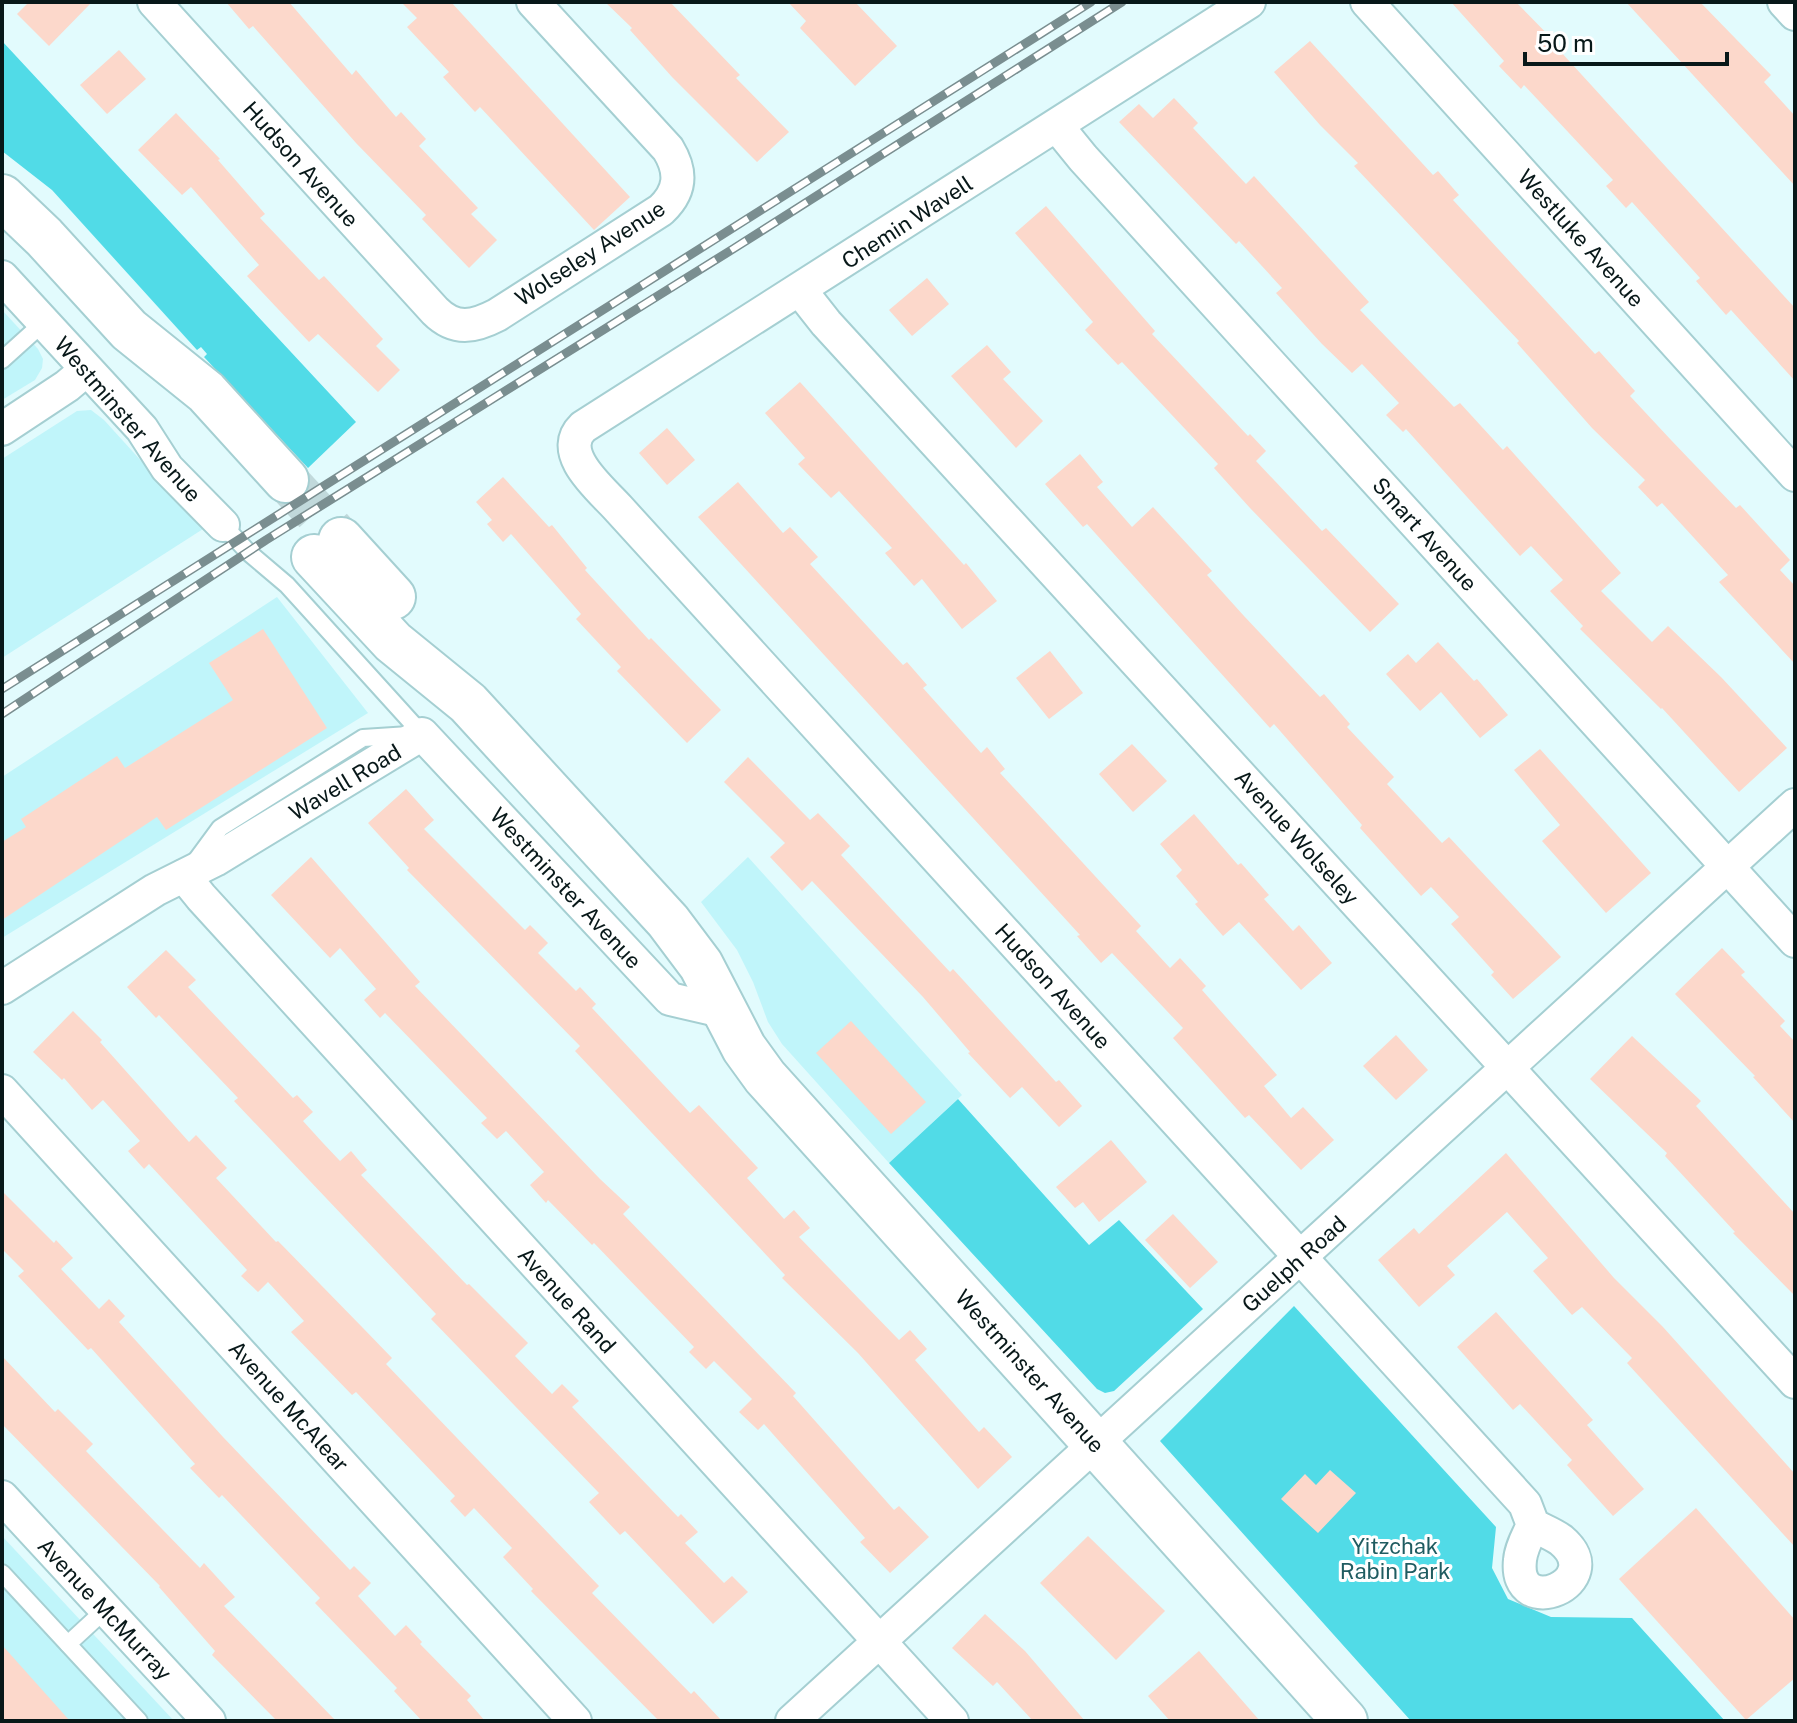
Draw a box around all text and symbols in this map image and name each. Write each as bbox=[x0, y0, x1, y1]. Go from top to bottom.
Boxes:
scale bar bbox=[1525, 16, 1727, 66]
text: 50 m bbox=[1537, 29, 1594, 57]
street label: Hudson Avenue bbox=[238, 96, 364, 232]
street label: Westluke Avenue bbox=[1512, 164, 1650, 312]
street label: Chemin Wavell bbox=[837, 170, 977, 274]
street label: Wolseley Avenue bbox=[510, 195, 670, 311]
street label: Westminster Avenue bbox=[49, 331, 207, 507]
street label: Smart Avenue bbox=[1367, 472, 1483, 596]
street label: Wavell Road bbox=[284, 739, 406, 825]
street label: Avenue Wolseley bbox=[1230, 764, 1365, 910]
street label: Westminster Avenue bbox=[485, 802, 647, 974]
street label: Hudson Avenue bbox=[990, 918, 1116, 1054]
street label: Guelph Road bbox=[1237, 1210, 1351, 1318]
street label: Avenue Rand bbox=[513, 1242, 621, 1358]
street label: Westminster Avenue bbox=[950, 1284, 1110, 1458]
street label: Avenue McAlear bbox=[224, 1335, 354, 1477]
street label: Avenue McMurray bbox=[33, 1533, 178, 1686]
park label: Yitzchak Rabin Park bbox=[1340, 1533, 1450, 1584]

